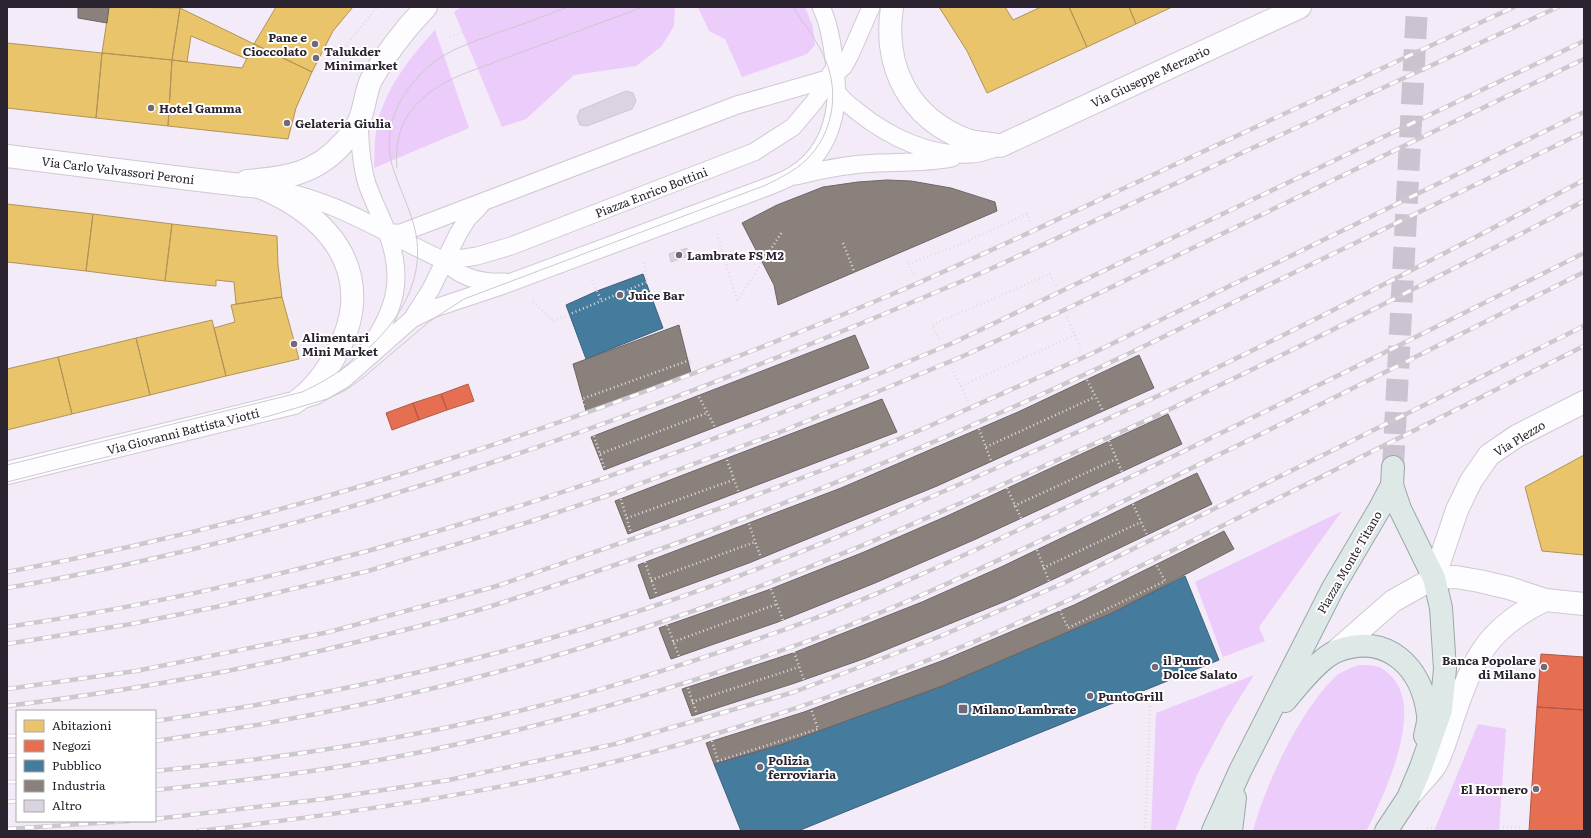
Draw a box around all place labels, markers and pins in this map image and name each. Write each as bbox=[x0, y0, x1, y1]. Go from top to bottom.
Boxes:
place label: Pane e Cioccolato bbox=[243, 28, 308, 60]
marker: Pane e Cioccolato bbox=[310, 39, 320, 49]
place label: Talukder Minimarket bbox=[324, 42, 398, 74]
marker: Talukder Minimarket bbox=[311, 53, 321, 63]
place label: Hotel Gamma bbox=[159, 99, 242, 117]
marker: Hotel Gamma bbox=[146, 103, 156, 113]
place label: Gelateria Giulia bbox=[295, 114, 391, 132]
marker: Gelateria Giulia bbox=[282, 118, 292, 128]
place label: Lambrate FS M2 bbox=[687, 246, 784, 264]
marker: Lambrate FS M2 bbox=[674, 250, 684, 260]
place label: Juice Bar bbox=[628, 286, 685, 304]
marker: Juice Bar bbox=[615, 290, 625, 300]
place label: Alimentari Mini Market bbox=[302, 328, 379, 360]
marker: Alimentari Mini Market bbox=[289, 339, 299, 349]
place label: il Punto Dolce Salato bbox=[1163, 651, 1238, 683]
place label: Banca Popolare di Milano bbox=[1442, 651, 1537, 683]
marker: il Punto Dolce Salato bbox=[1150, 662, 1160, 672]
marker: Banca Popolare di Milano bbox=[1539, 662, 1549, 672]
place label: PuntoGrill bbox=[1098, 687, 1164, 705]
marker: PuntoGrill bbox=[1085, 691, 1095, 701]
place label: Milano Lambrate bbox=[972, 700, 1077, 718]
marker: Milano Lambrate bbox=[957, 703, 969, 715]
place label: Polizia ferroviaria bbox=[768, 751, 836, 783]
marker: Polizia ferroviaria bbox=[755, 762, 765, 772]
place label: El Hornero bbox=[1461, 780, 1529, 798]
marker: El Hornero bbox=[1531, 784, 1541, 794]

